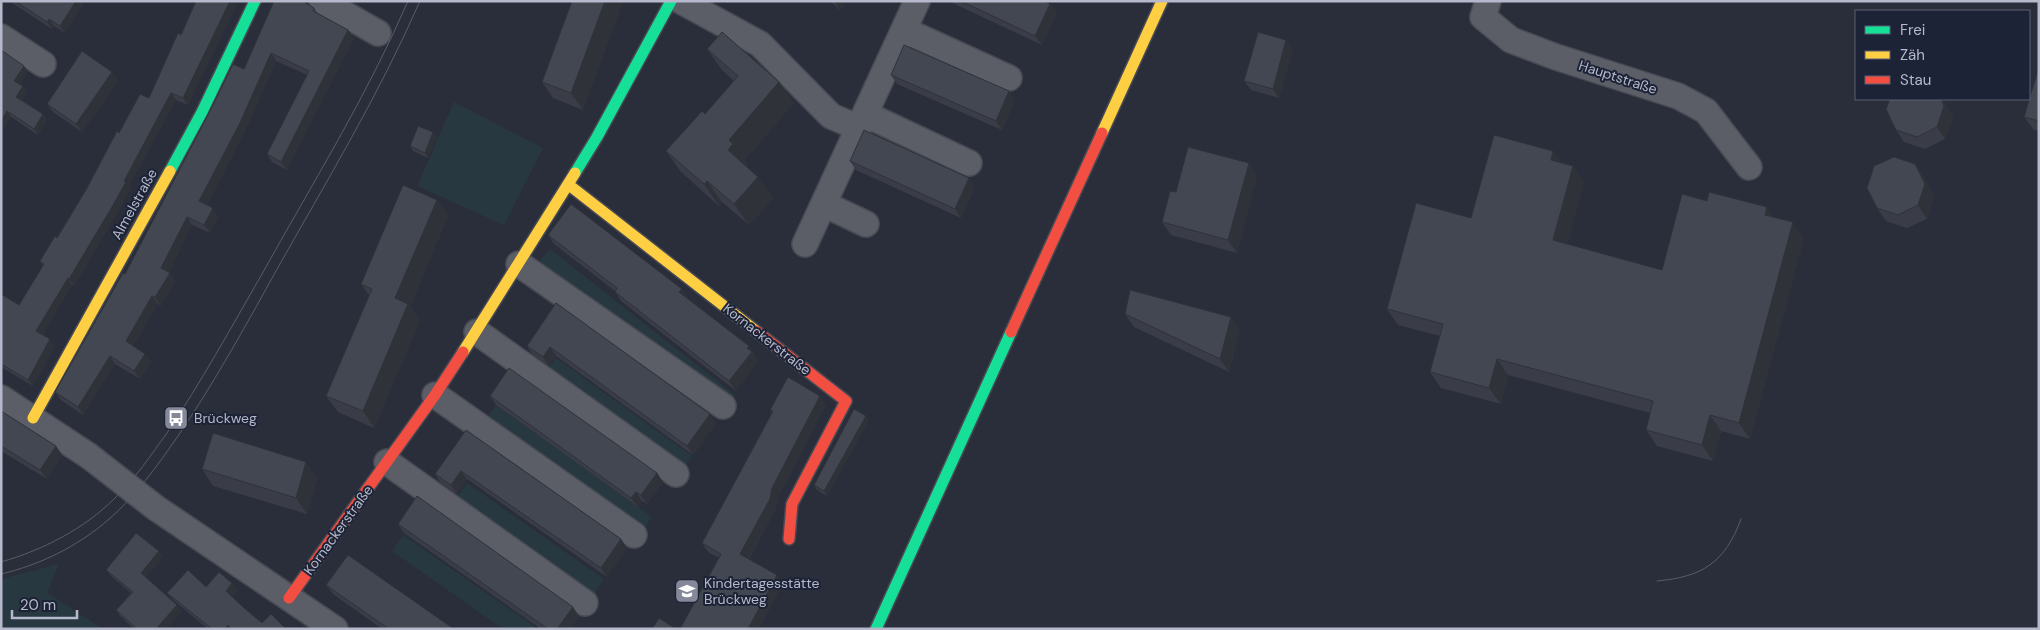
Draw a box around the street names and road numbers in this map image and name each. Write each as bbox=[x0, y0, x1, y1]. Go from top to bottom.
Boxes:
street label: Hauptstraße bbox=[1577, 56, 1659, 98]
street label: Almelstraße bbox=[107, 165, 161, 242]
street label: Kornackerstraße bbox=[719, 299, 815, 379]
street label: Kornackerstraße bbox=[299, 482, 377, 578]

